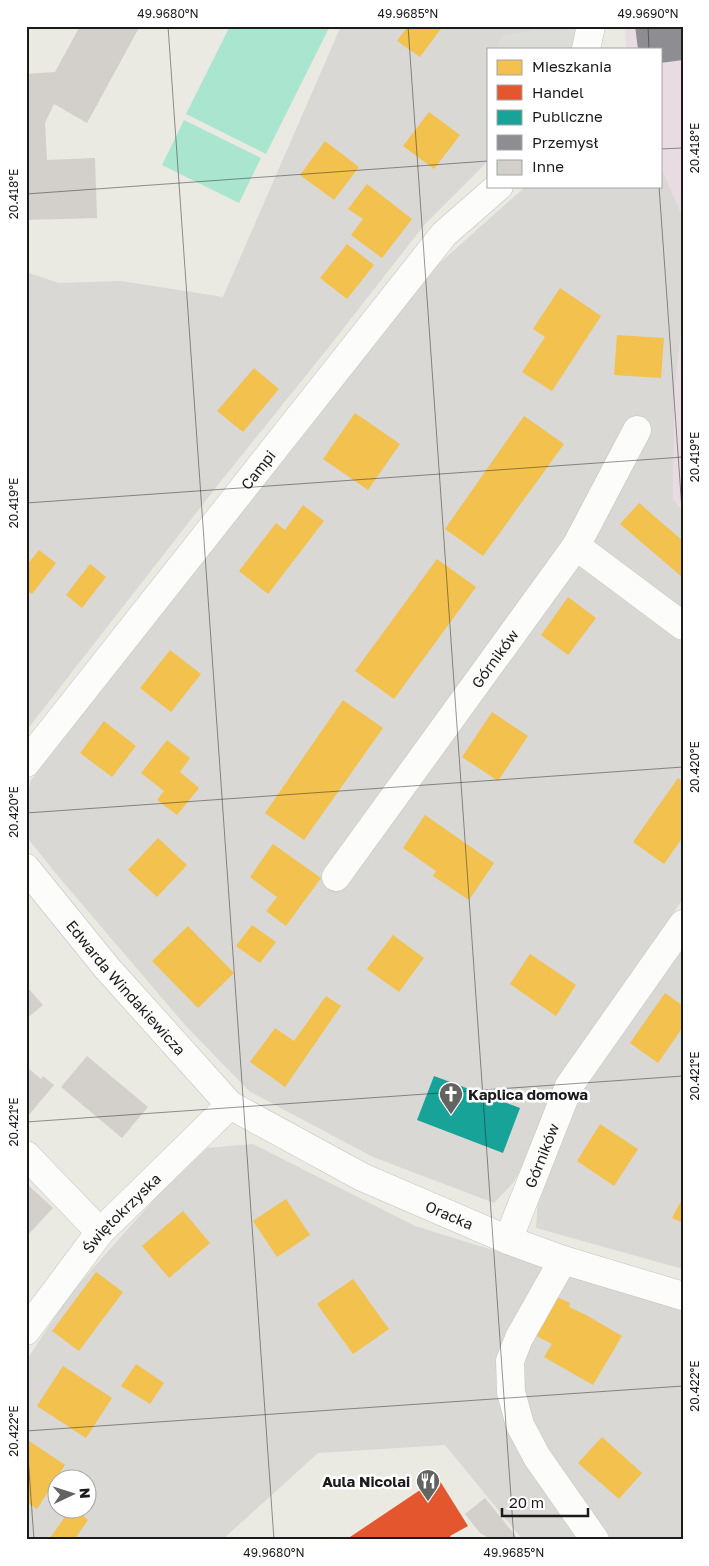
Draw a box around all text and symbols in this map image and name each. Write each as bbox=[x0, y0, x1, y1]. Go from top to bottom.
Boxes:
text: 49.9680°N bbox=[137, 6, 199, 21]
text: 49.9685°N bbox=[378, 6, 438, 21]
text: 49.9690°N bbox=[617, 6, 679, 21]
legend bbox=[487, 48, 662, 188]
text: Mieszkania bbox=[532, 57, 612, 75]
text: Handel bbox=[532, 83, 584, 101]
text: Publiczne bbox=[532, 107, 603, 125]
text: 20.418°E bbox=[687, 123, 702, 173]
text: Przemysł bbox=[532, 133, 599, 151]
text: Inne bbox=[532, 157, 564, 175]
text: 20.418°E bbox=[6, 169, 21, 219]
text: 20.419°E bbox=[687, 432, 702, 482]
street label: Campi bbox=[237, 446, 279, 493]
text: 20.419°E bbox=[6, 478, 21, 528]
street label: Górników bbox=[467, 626, 522, 691]
text: 20.420°E bbox=[687, 741, 702, 793]
text: 20.420°E bbox=[6, 786, 21, 838]
street label: Edwarda Windakiewicza bbox=[63, 916, 190, 1059]
text: 20.421°E bbox=[687, 1051, 702, 1101]
church icon: Kaplica domowa bbox=[438, 1081, 464, 1115]
place label: Kaplica domowa bbox=[468, 1085, 588, 1103]
text: 20.421°E bbox=[6, 1097, 21, 1147]
street label: Górników bbox=[521, 1121, 562, 1190]
street label: Świętokrzyska bbox=[78, 1169, 164, 1257]
street label: Oracka bbox=[423, 1197, 476, 1233]
text: 20.422°E bbox=[687, 1360, 702, 1412]
text: 20.422°E bbox=[6, 1405, 21, 1457]
north arrow bbox=[48, 1468, 98, 1518]
restaurant icon: Aula Nicolai bbox=[415, 1468, 441, 1502]
place label: Aula Nicolai bbox=[322, 1472, 410, 1490]
scale bar bbox=[502, 1486, 588, 1518]
text: N bbox=[77, 1487, 94, 1499]
text: 20 m bbox=[509, 1493, 544, 1511]
text: 49.9680°N bbox=[243, 1545, 305, 1560]
text: 49.9685°N bbox=[484, 1545, 544, 1560]

